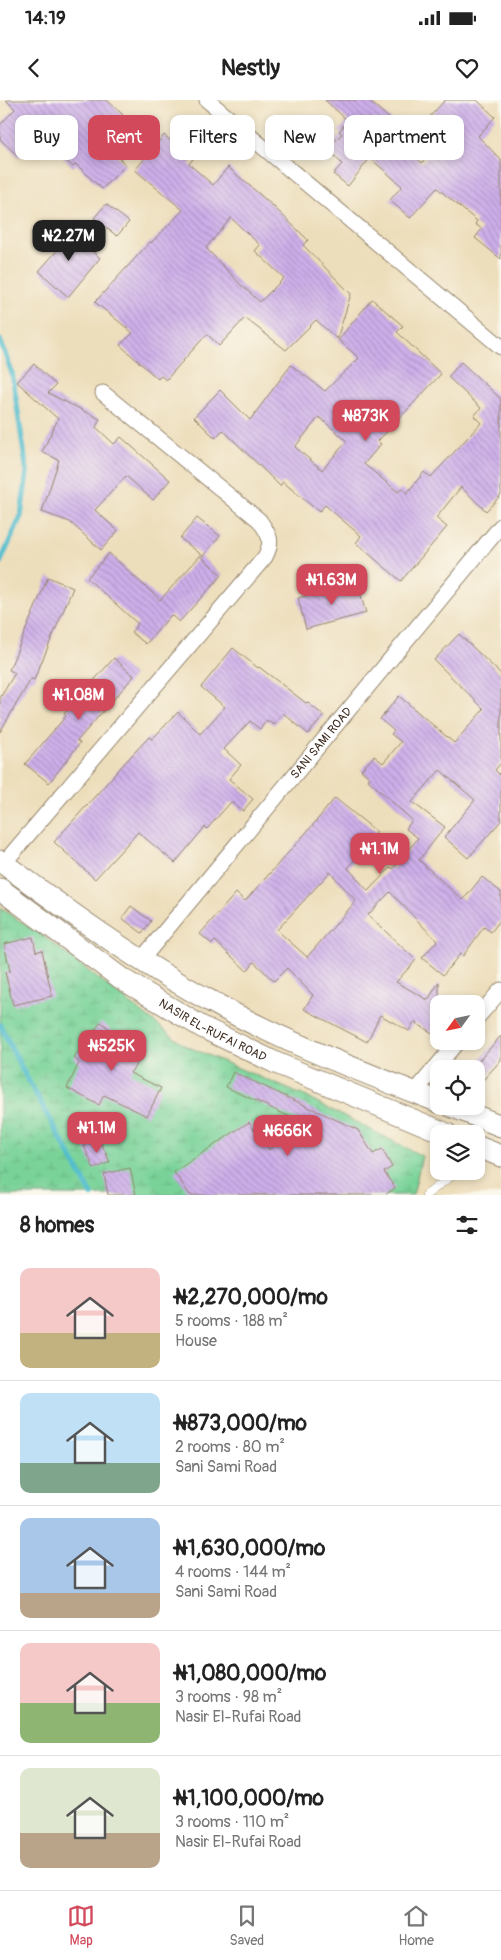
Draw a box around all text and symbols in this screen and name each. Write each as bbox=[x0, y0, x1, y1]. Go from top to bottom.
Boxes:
text: 14:19 bbox=[25, 6, 66, 30]
icon: back bbox=[20, 54, 48, 82]
text: Nestly bbox=[221, 54, 280, 82]
icon: heart bbox=[453, 54, 481, 82]
chip: Buy bbox=[15, 115, 78, 160]
chip: Rent bbox=[88, 115, 160, 160]
chip: Filters bbox=[170, 115, 255, 160]
chip: New bbox=[265, 115, 334, 160]
chip: Apartment bbox=[344, 115, 464, 160]
pin: ₦2.27M bbox=[28, 220, 110, 262]
text: ₦2.27M bbox=[44, 226, 94, 246]
pin: ₦873K bbox=[331, 400, 401, 442]
text: ₦873K bbox=[344, 406, 388, 426]
pin: ₦1.63M bbox=[291, 564, 373, 606]
text: ₦1.63M bbox=[307, 570, 357, 590]
pin: ₦1.08M bbox=[38, 678, 120, 721]
text: ₦1.08M bbox=[54, 685, 104, 705]
street label: SANI SAMI ROAD bbox=[287, 704, 355, 782]
pin: ₦1.1M bbox=[345, 832, 415, 875]
text: ₦1.1M bbox=[361, 839, 399, 859]
street label: NASIR EL-RUFAI ROAD bbox=[156, 995, 270, 1065]
north arrow bbox=[430, 995, 485, 1050]
map controls bbox=[430, 995, 485, 1180]
pin: ₦525K bbox=[77, 1030, 147, 1072]
text: ₦525K bbox=[89, 1036, 135, 1056]
button: locate bbox=[430, 1060, 485, 1115]
pin: ₦1.1M bbox=[62, 1112, 132, 1154]
pin: ₦666K bbox=[253, 1114, 323, 1157]
text: ₦1.1M bbox=[78, 1118, 116, 1138]
text: ₦666K bbox=[264, 1121, 312, 1141]
button: layers bbox=[430, 1125, 485, 1180]
icon: filters bbox=[453, 1211, 481, 1239]
text: 8 homes bbox=[20, 1212, 94, 1239]
text: ₦2,270,000/mo bbox=[175, 1284, 328, 1311]
icon: home bbox=[60, 1288, 120, 1348]
text: 5 rooms · 188 m² bbox=[175, 1311, 288, 1331]
text: House bbox=[175, 1331, 217, 1351]
text: ₦873,000/mo bbox=[175, 1410, 307, 1437]
icon: home bbox=[60, 1413, 120, 1473]
text: 2 rooms · 80 m² bbox=[175, 1437, 285, 1457]
text: Sani Sami Road bbox=[175, 1457, 277, 1477]
text: ₦1,630,000/mo bbox=[175, 1535, 325, 1562]
icon: home bbox=[60, 1538, 120, 1598]
text: 4 rooms · 144 m² bbox=[175, 1562, 291, 1582]
text: Sani Sami Road bbox=[175, 1582, 277, 1602]
text: ₦1,080,000/mo bbox=[175, 1660, 326, 1687]
icon: home bbox=[60, 1663, 120, 1723]
text: 3 rooms · 98 m² bbox=[175, 1687, 282, 1707]
text: Nasir El-Rufai Road bbox=[175, 1707, 301, 1727]
text: ₦1,100,000/mo bbox=[175, 1785, 324, 1812]
icon: home bbox=[60, 1788, 120, 1848]
text: 3 rooms · 110 m² bbox=[175, 1812, 289, 1832]
text: Nasir El-Rufai Road bbox=[175, 1832, 301, 1852]
tab: Map bbox=[67, 1902, 95, 1949]
tab: Saved bbox=[229, 1902, 264, 1949]
tab: Home bbox=[399, 1902, 434, 1949]

